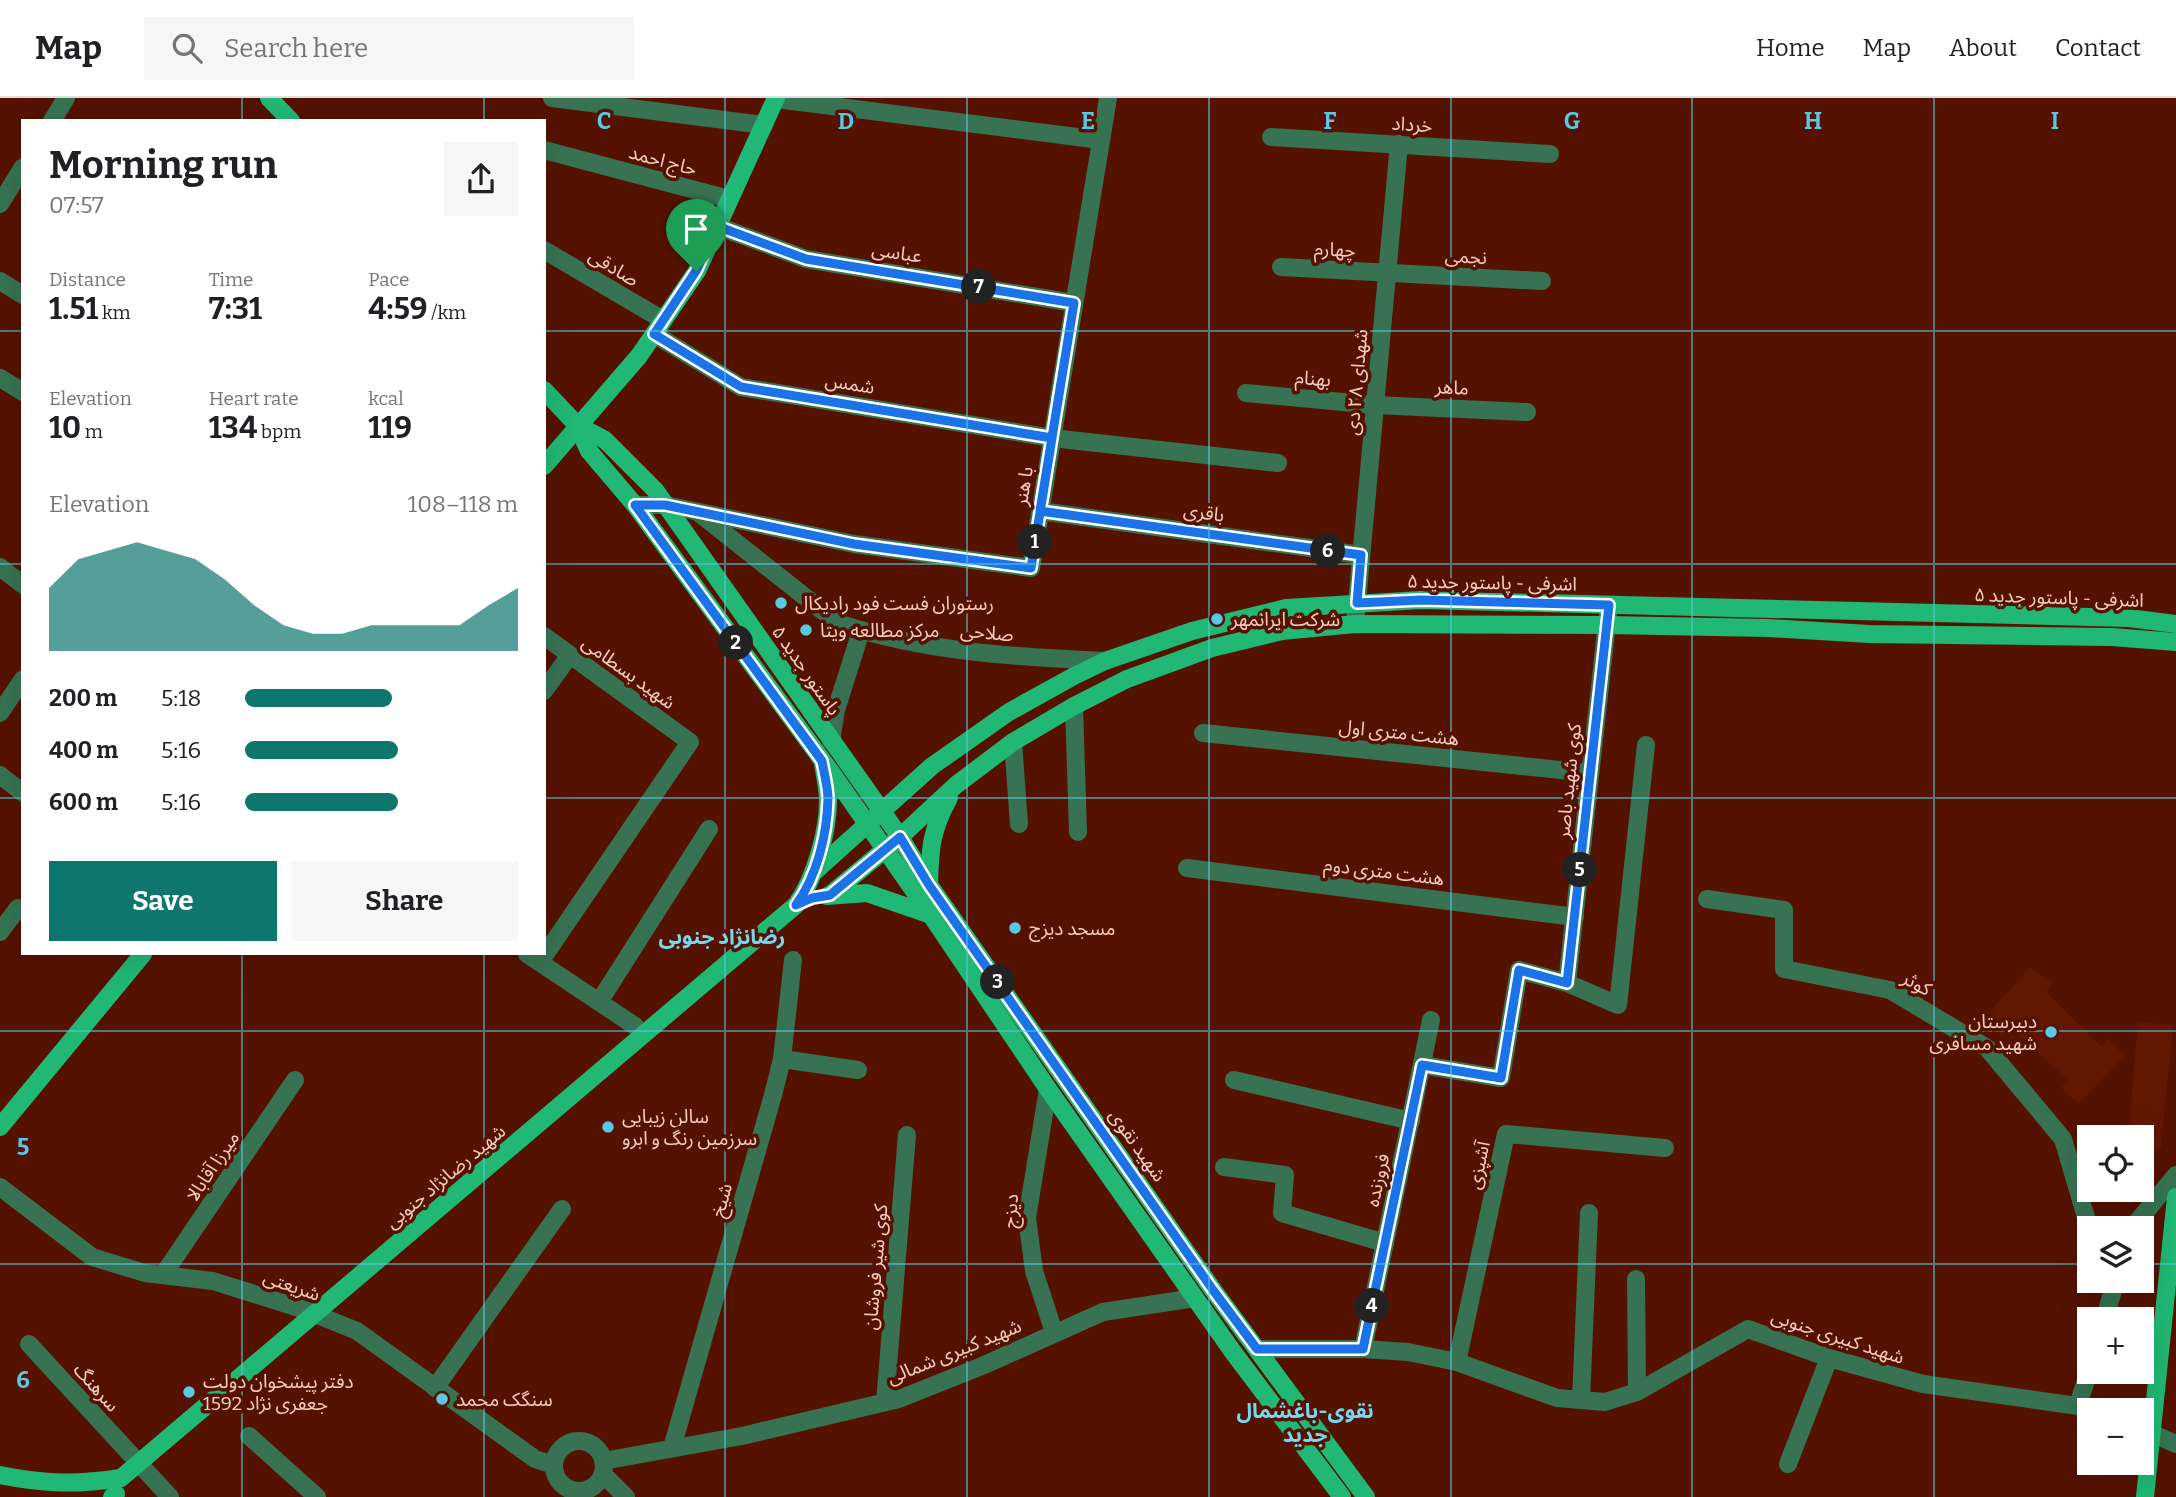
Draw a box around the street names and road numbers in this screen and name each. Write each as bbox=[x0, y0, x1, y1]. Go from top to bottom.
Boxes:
street label: خرداد bbox=[1391, 112, 1433, 137]
street label: حاج احمد bbox=[626, 140, 699, 183]
street label: عباسی bbox=[870, 237, 924, 268]
street label: چهارم bbox=[1313, 237, 1356, 265]
street label: صادقی bbox=[585, 244, 643, 291]
street label: نجمی bbox=[1444, 244, 1488, 269]
street label: شهدای ۲۸ دی bbox=[1340, 328, 1373, 436]
street label: بهنام bbox=[1294, 365, 1332, 395]
street label: شمس bbox=[823, 368, 876, 399]
street label: ماهر bbox=[1433, 375, 1470, 400]
street label: با هنر bbox=[1009, 465, 1038, 508]
street label: باقری bbox=[1182, 498, 1226, 527]
street label: اشرفی - پاستور جدید ۵ bbox=[1407, 570, 1577, 597]
street label: اشرفی - پاستور جدید ۵ bbox=[1974, 583, 2144, 613]
street label: صلاحی bbox=[959, 619, 1015, 646]
street label: پاستور جدید ۵ bbox=[766, 621, 846, 720]
street label: شهید بسطامی bbox=[578, 631, 680, 714]
street label: هشت متری اول bbox=[1338, 715, 1460, 750]
street label: کوی شهید باصر bbox=[1551, 721, 1586, 841]
street label: هشت متری دوم bbox=[1322, 853, 1446, 893]
street label: کوثر bbox=[1897, 966, 1936, 1001]
street label: شهید نقوی bbox=[1104, 1105, 1171, 1186]
street label: شهید رضانژاد جنوبی bbox=[380, 1119, 510, 1233]
street label: میرزا آقابالا bbox=[181, 1127, 244, 1206]
street label: آشپزی bbox=[1462, 1138, 1496, 1191]
street label: فروزنده bbox=[1361, 1151, 1394, 1209]
street label: شیخ bbox=[706, 1180, 740, 1221]
street label: دیزج bbox=[998, 1193, 1025, 1229]
street label: کوی شیر فروشان bbox=[859, 1202, 893, 1331]
street label: شریعتی bbox=[260, 1265, 323, 1306]
street label: شهید کبیری جنوبی bbox=[1768, 1304, 1907, 1369]
street label: شهید کبیری شمالی bbox=[884, 1314, 1025, 1389]
street label: سرهنگ bbox=[69, 1358, 124, 1416]

